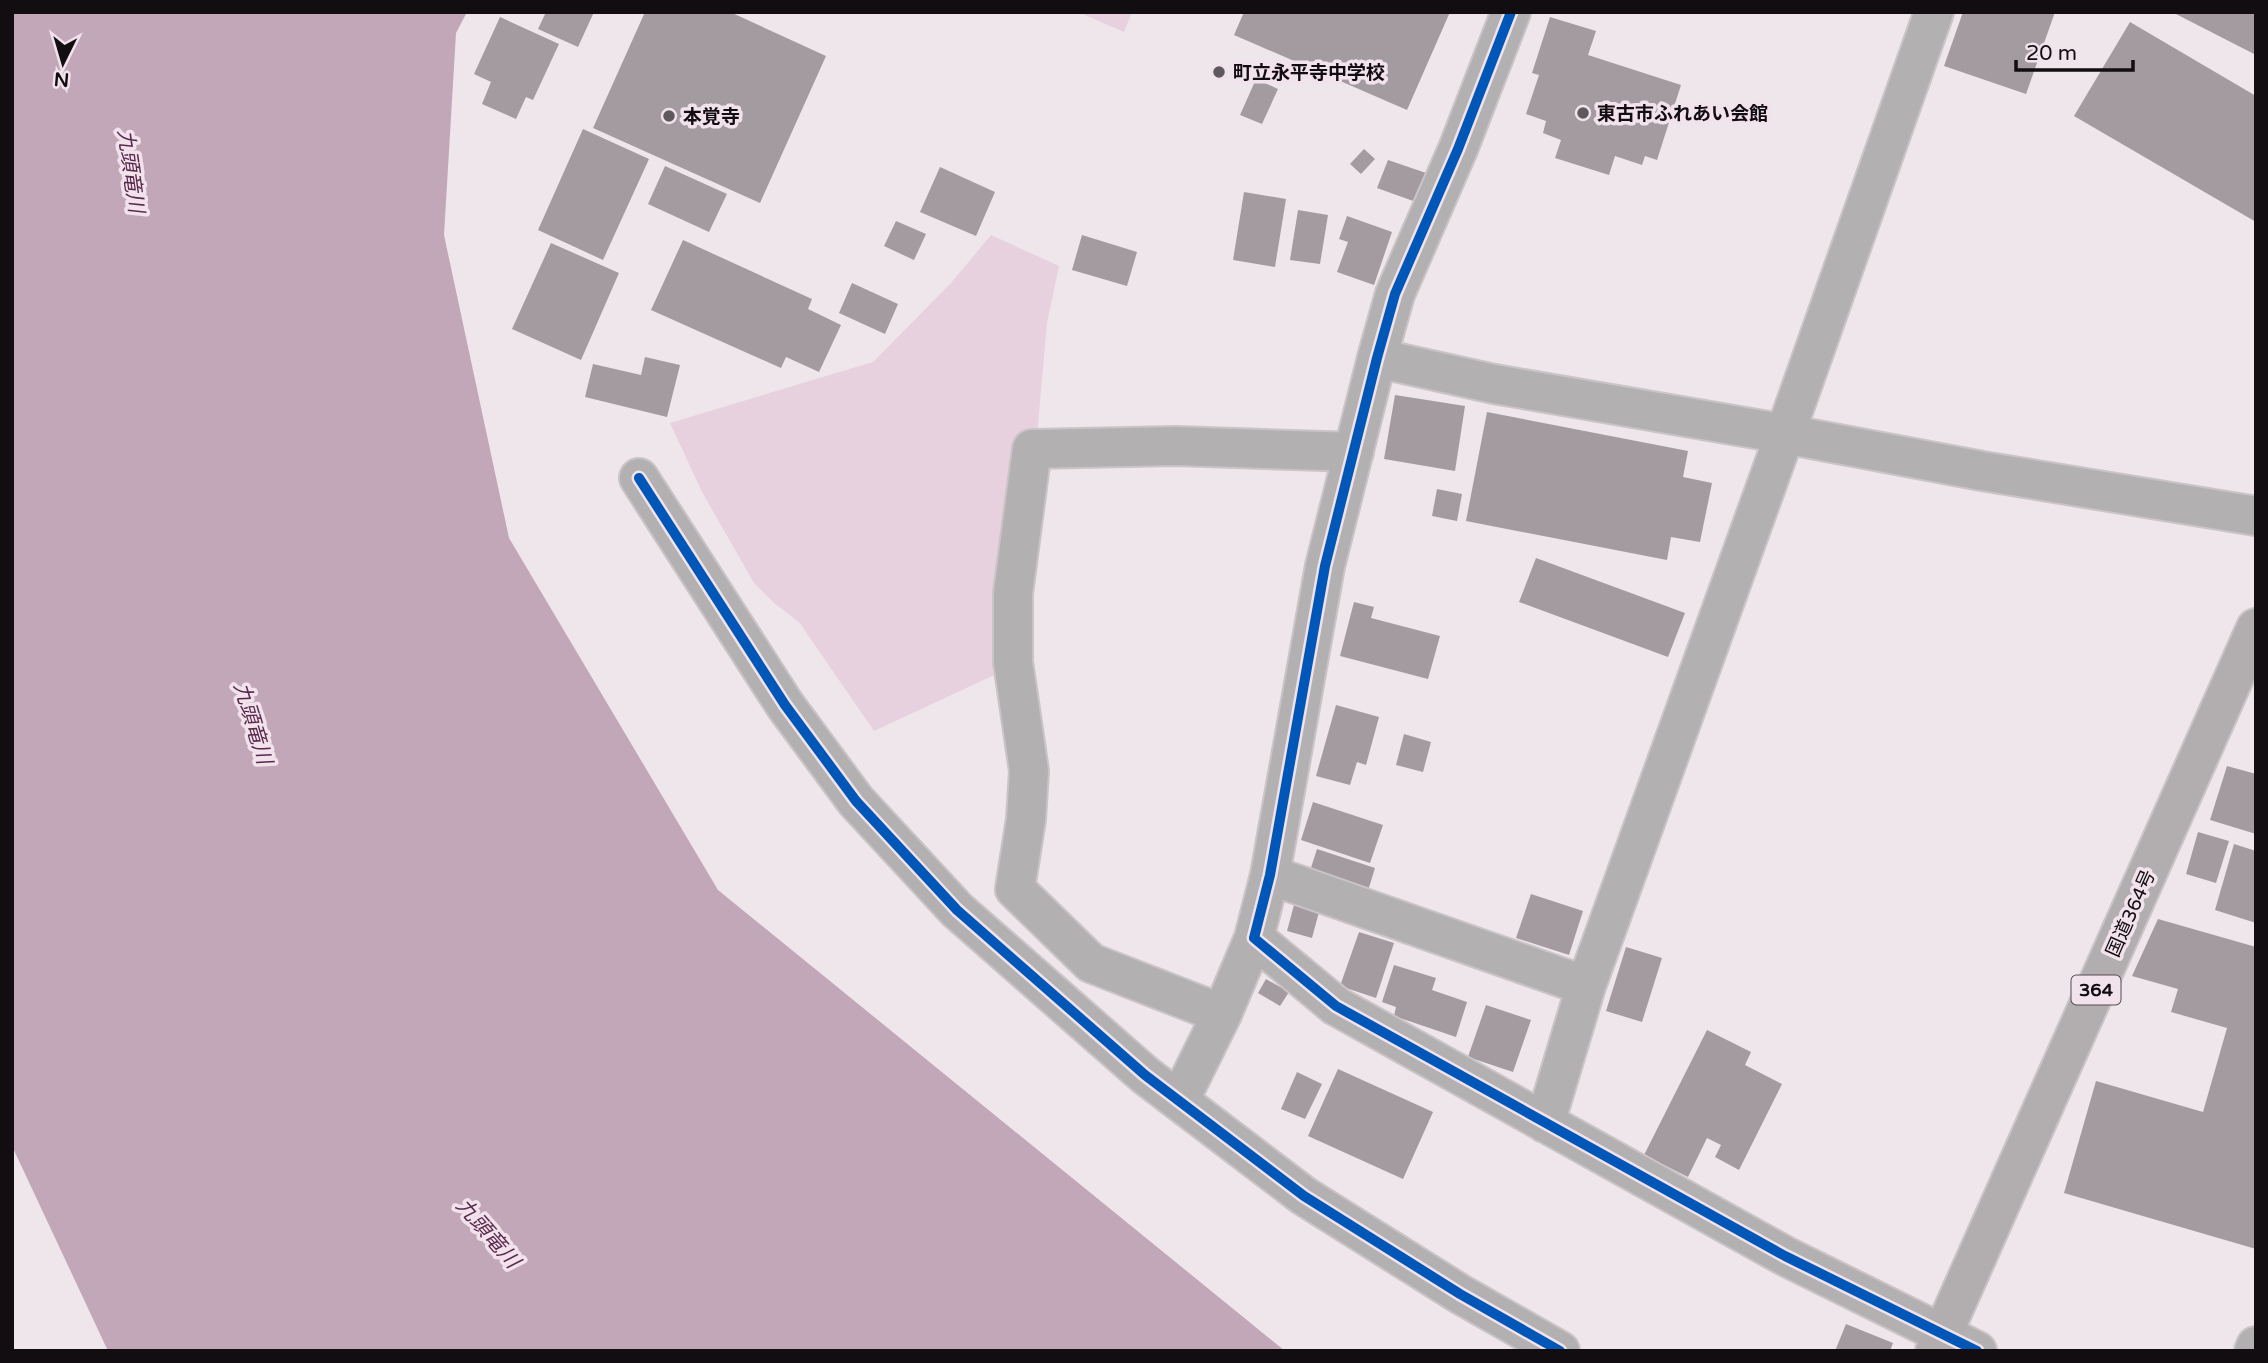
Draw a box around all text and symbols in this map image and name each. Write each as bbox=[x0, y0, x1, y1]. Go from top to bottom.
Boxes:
north arrow bbox=[28, 28, 98, 98]
scale bar bbox=[2016, 28, 2133, 72]
text: 20 m bbox=[2026, 41, 2077, 66]
place label: 町立永平寺中学校 bbox=[1233, 62, 1385, 84]
marker: 町立永平寺中学校 bbox=[1211, 64, 1227, 80]
text: N bbox=[53, 67, 70, 91]
place label: 東古市ふれあい会館 bbox=[1597, 103, 1768, 125]
marker: 東古市ふれあい会館 bbox=[1575, 105, 1591, 121]
place label: 本覚寺 bbox=[683, 106, 740, 128]
marker: 本覚寺 bbox=[661, 108, 677, 124]
water label: 九頭竜川 bbox=[112, 128, 149, 216]
water label: 九頭竜川 bbox=[228, 679, 277, 769]
street label: 国道364号 bbox=[2102, 867, 2160, 960]
road number: 364 bbox=[2072, 975, 2120, 1004]
water label: 九頭竜川 bbox=[451, 1193, 526, 1275]

